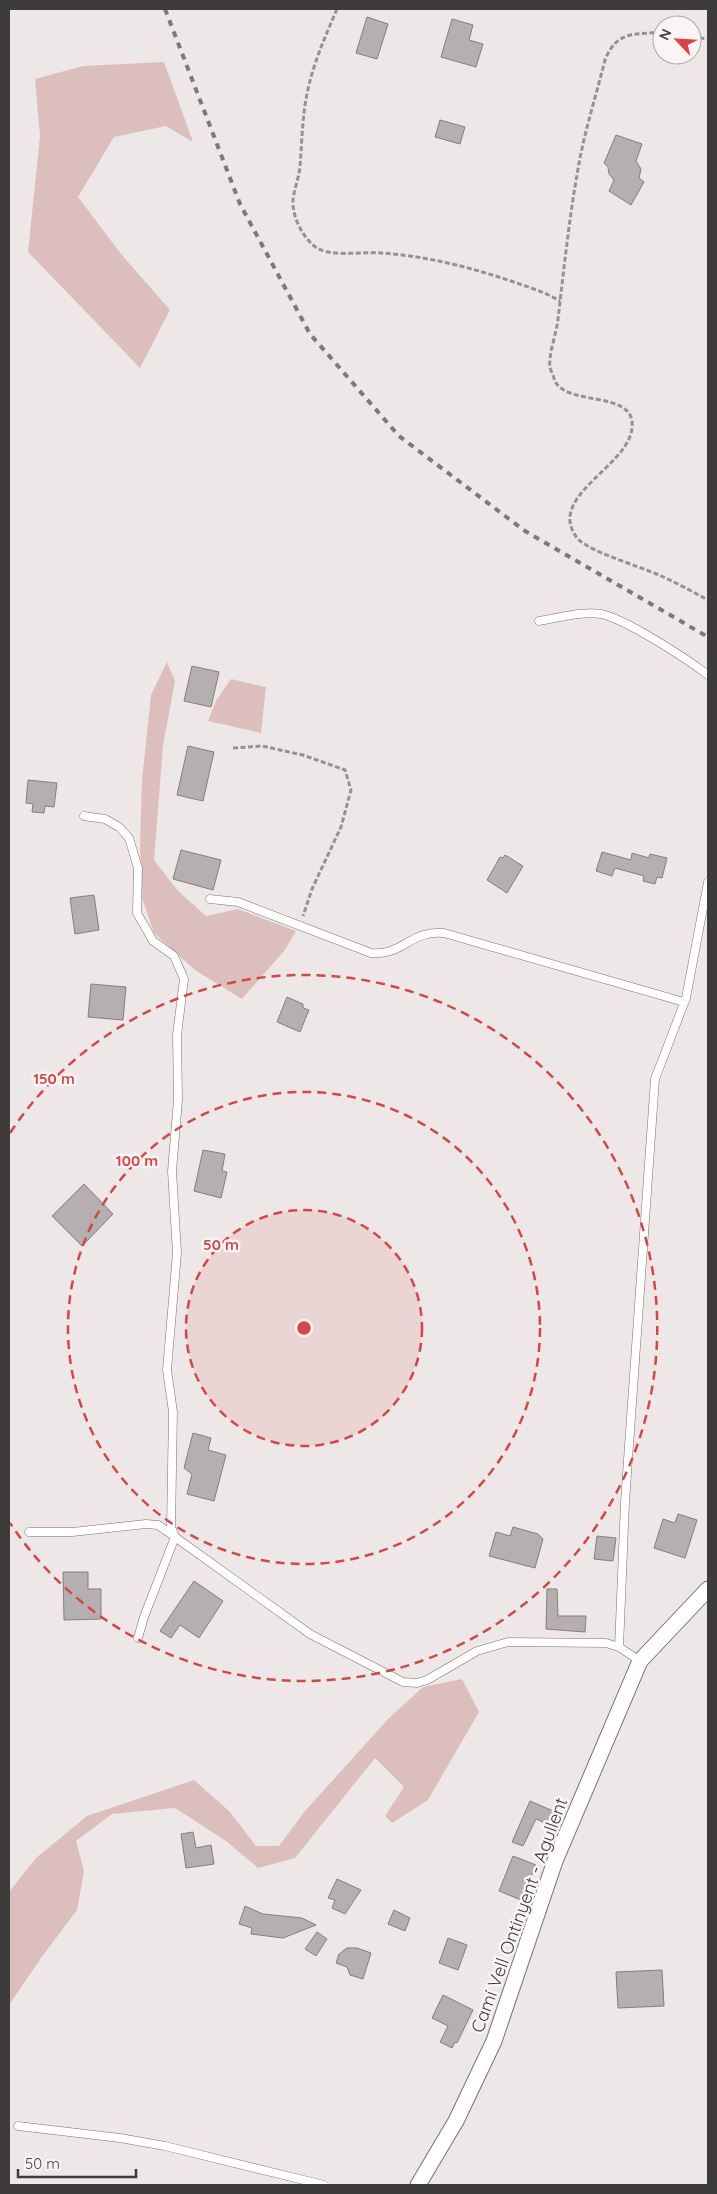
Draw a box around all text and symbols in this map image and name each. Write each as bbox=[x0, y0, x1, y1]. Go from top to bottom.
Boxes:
north arrow bbox=[652, 15, 702, 65]
text: N bbox=[655, 26, 676, 43]
text: 150 m bbox=[33, 1069, 75, 1088]
text: 100 m bbox=[116, 1151, 158, 1170]
text: 50 m bbox=[203, 1235, 239, 1254]
centre of rings bbox=[295, 1319, 313, 1337]
street label: Camí Vell Ontinyent - Agullent bbox=[466, 1794, 572, 2036]
scale bar bbox=[18, 2146, 135, 2178]
text: 50 m bbox=[25, 2154, 60, 2173]

